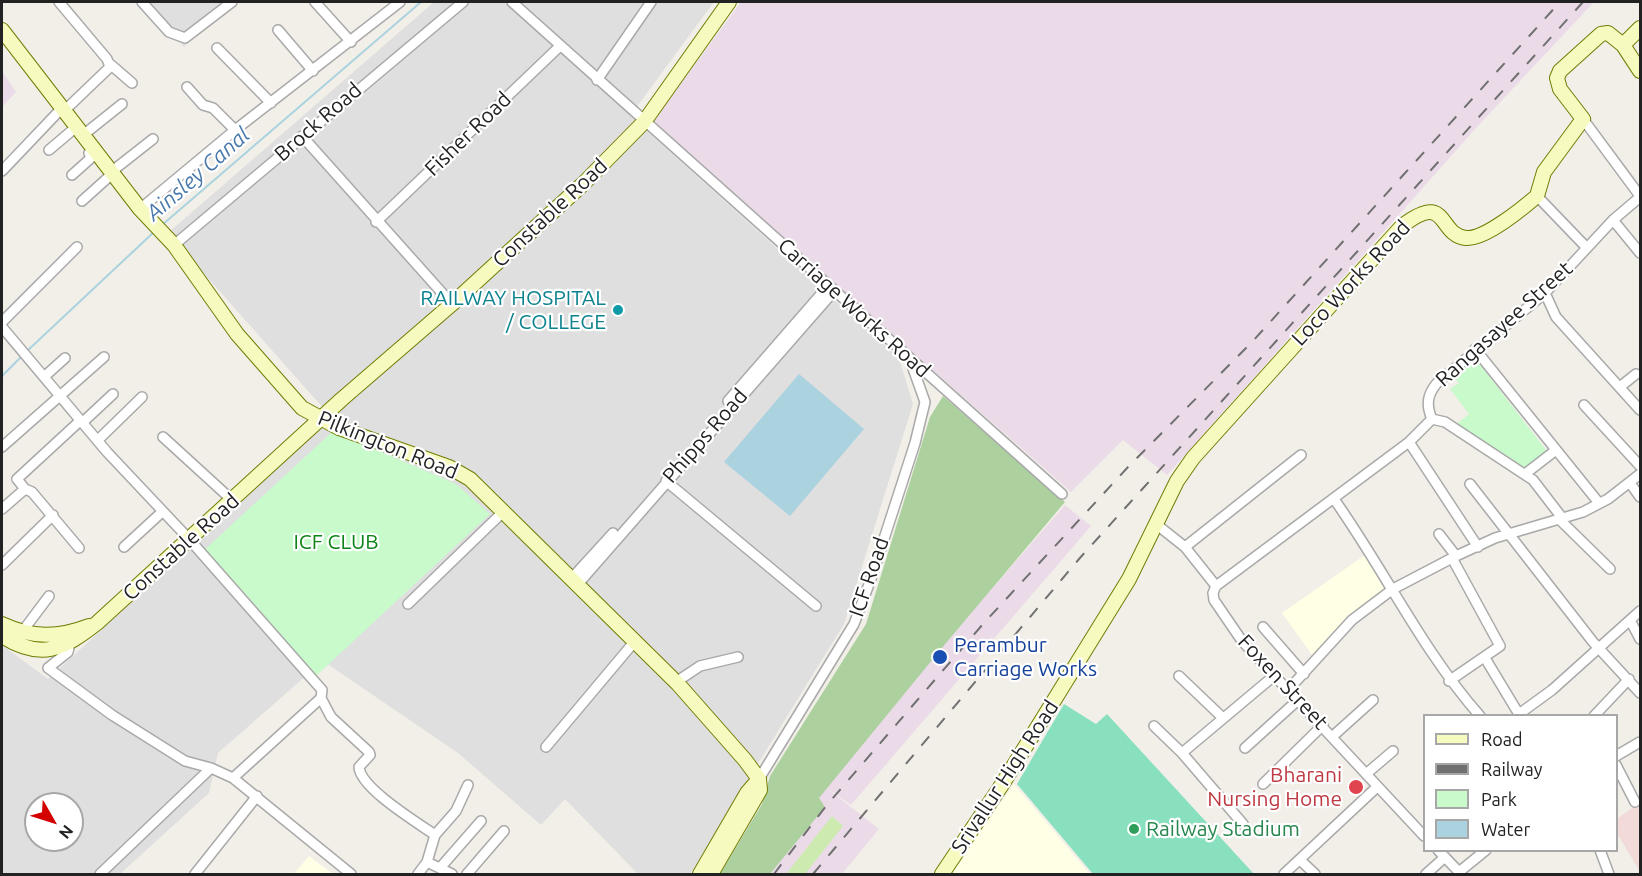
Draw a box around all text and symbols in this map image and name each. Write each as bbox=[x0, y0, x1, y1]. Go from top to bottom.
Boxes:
street label: Brock Road bbox=[269, 77, 367, 167]
street label: Fisher Road bbox=[420, 87, 516, 181]
water label: Ainsley Canal bbox=[141, 122, 255, 226]
street label: Constable Road bbox=[487, 153, 613, 273]
street label: Loco Works Road bbox=[1287, 215, 1415, 351]
street label: Carriage Works Road bbox=[773, 233, 935, 383]
street label: Rangasayee Street bbox=[1430, 256, 1578, 392]
place label: RAILWAY HOSPITAL / COLLEGE bbox=[420, 285, 606, 335]
marker: RAILWAY HOSPITAL / COLLEGE bbox=[611, 303, 625, 317]
street label: Phipps Road bbox=[657, 384, 753, 488]
street label: Pilkington Road bbox=[314, 405, 462, 485]
street label: Constable Road bbox=[118, 488, 244, 606]
park label: ICF CLUB bbox=[293, 529, 379, 555]
street label: ICF Road bbox=[844, 534, 894, 620]
street label: Foxen Street bbox=[1233, 629, 1333, 735]
place label: Perambur Carriage Works bbox=[954, 632, 1097, 682]
marker: Perambur Carriage Works bbox=[931, 648, 949, 666]
street label: Srivallur High Road bbox=[946, 696, 1064, 858]
legend bbox=[1423, 714, 1618, 852]
text: Road bbox=[1481, 729, 1523, 749]
text: Railway bbox=[1481, 759, 1542, 779]
place label: Bharani Nursing Home bbox=[1207, 762, 1342, 812]
marker: Bharani Nursing Home bbox=[1347, 778, 1365, 796]
text: Park bbox=[1481, 789, 1517, 809]
north arrow bbox=[24, 792, 84, 852]
place label: Railway Stadium bbox=[1146, 816, 1300, 842]
text: Water bbox=[1481, 819, 1530, 839]
text: N bbox=[56, 822, 77, 842]
marker: Railway Stadium bbox=[1127, 822, 1141, 836]

